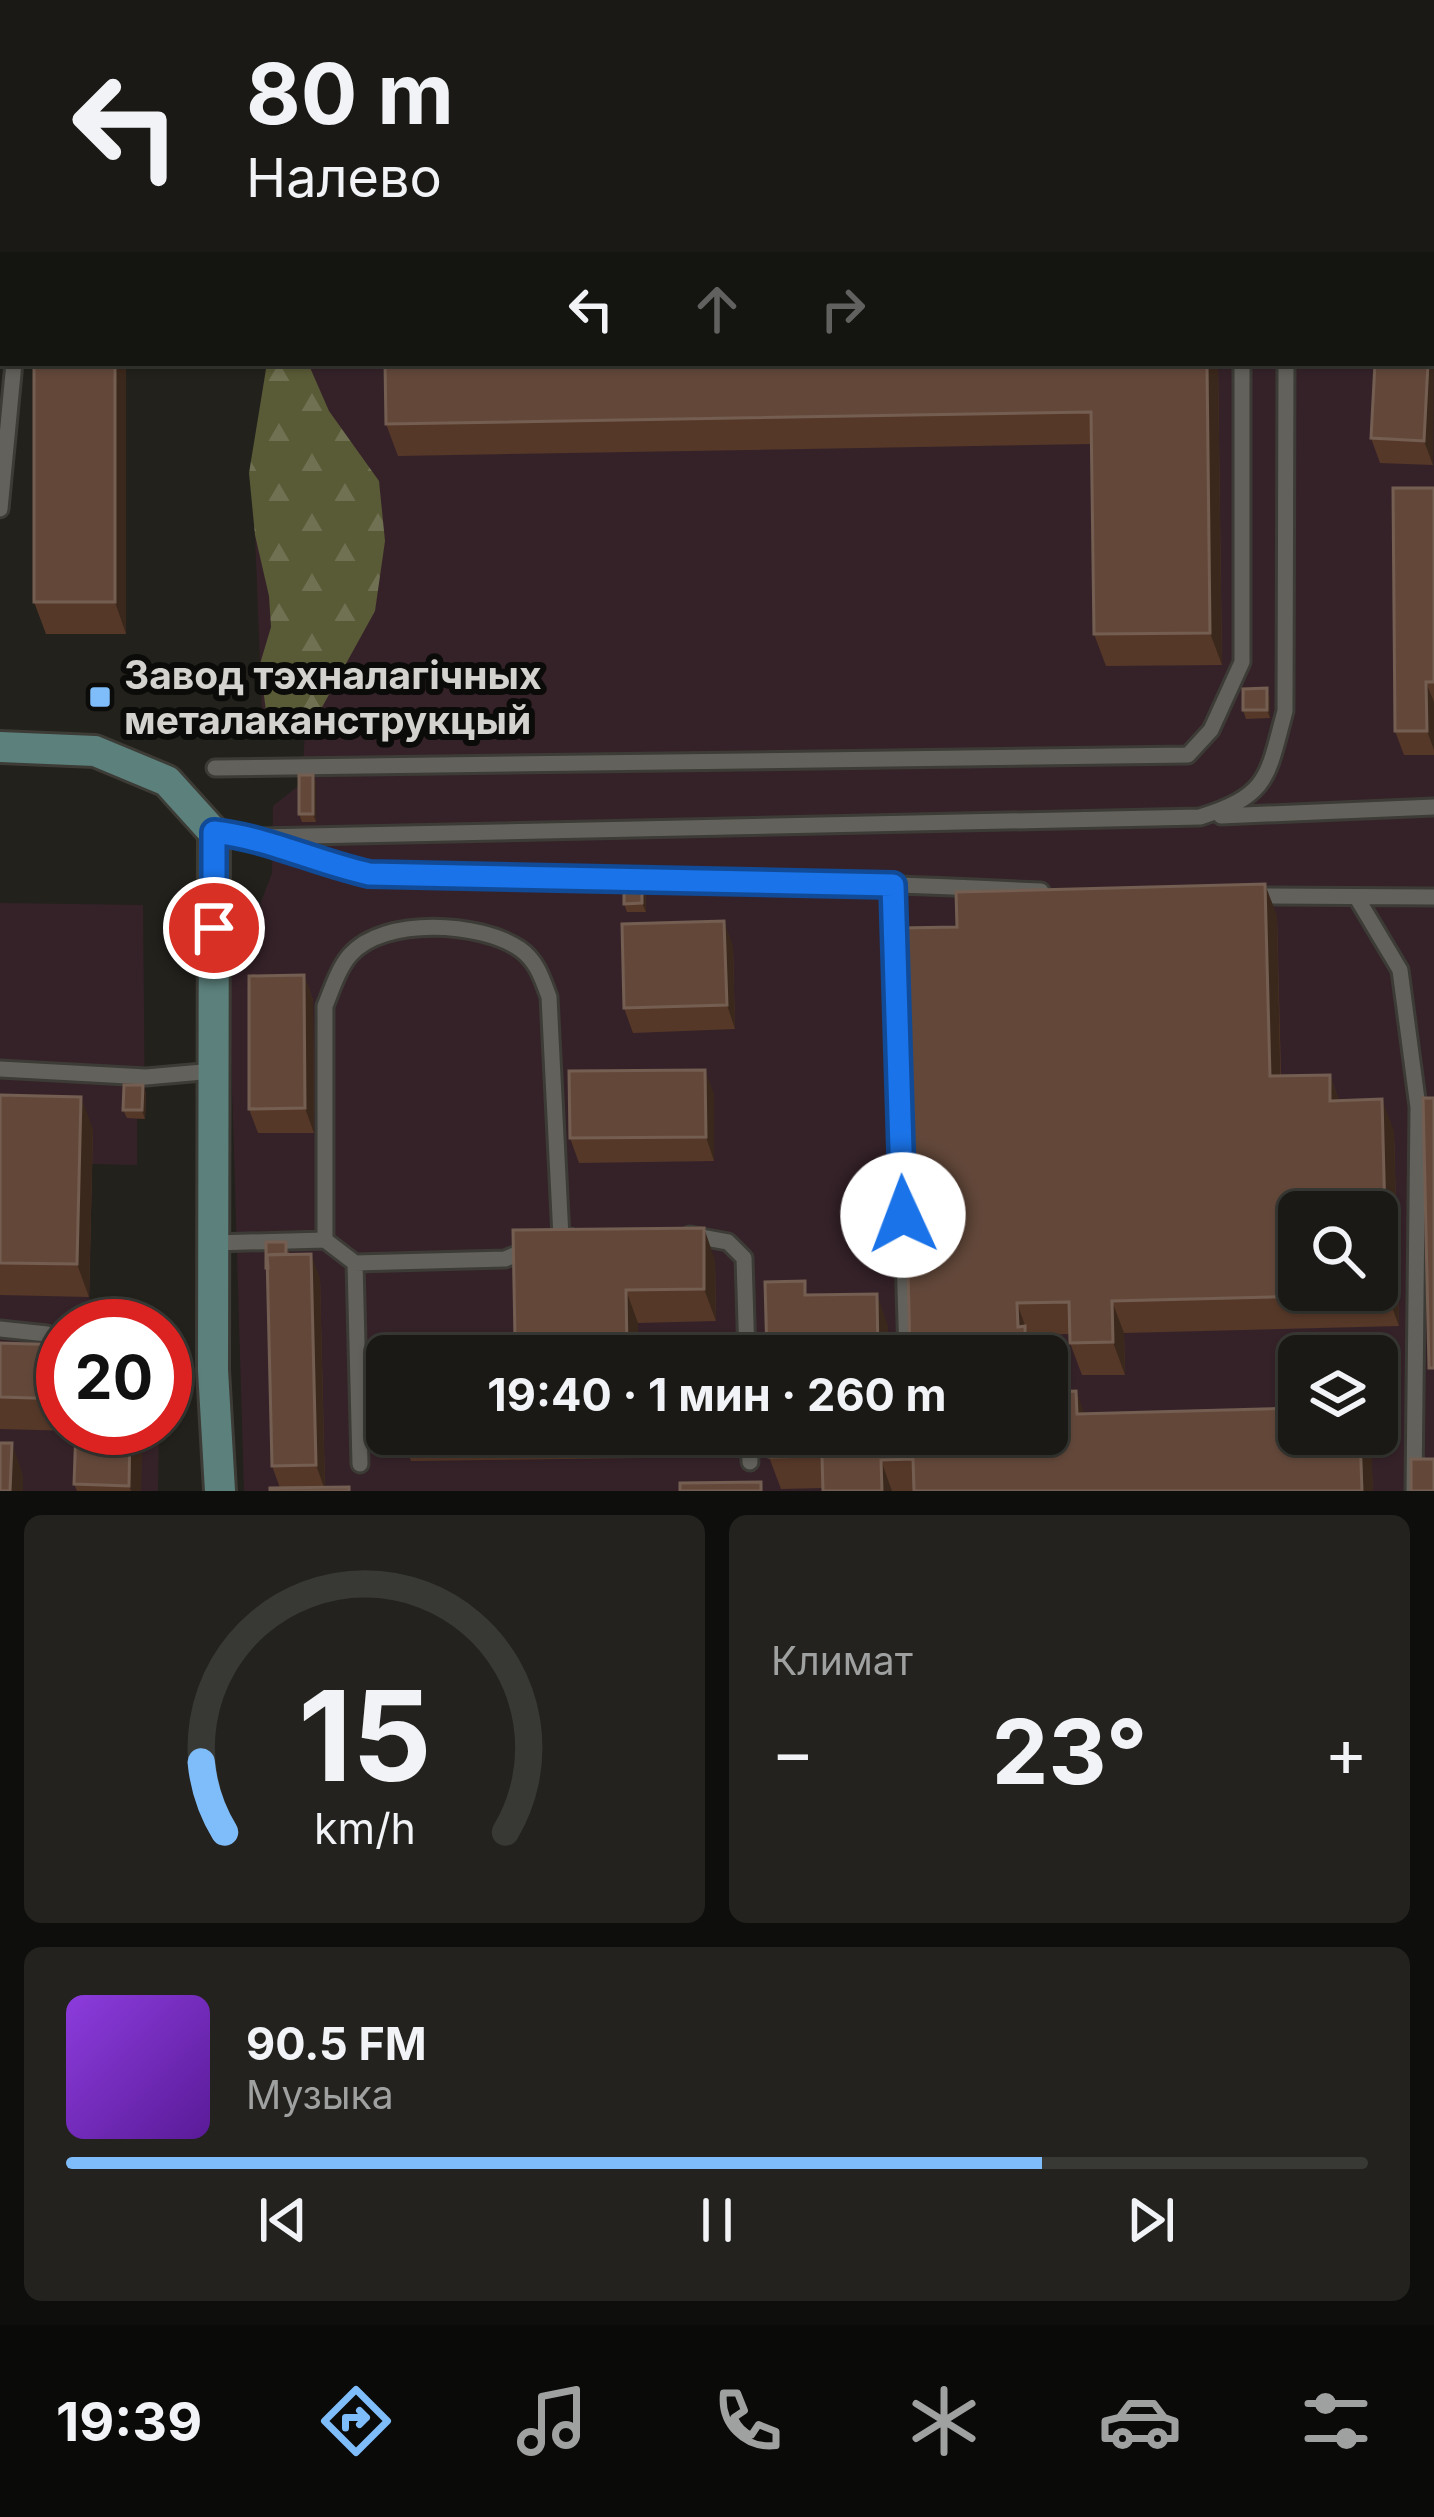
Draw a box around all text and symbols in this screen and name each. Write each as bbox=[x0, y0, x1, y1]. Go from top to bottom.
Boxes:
text: 80 m bbox=[246, 43, 454, 144]
icon: left bbox=[48, 48, 204, 204]
text: Налево bbox=[246, 145, 442, 210]
icon: left bbox=[558, 276, 624, 342]
icon: ahead bbox=[684, 276, 750, 342]
icon: right bbox=[810, 276, 876, 342]
place label: Завод тэхналагічных металаканструкцый bbox=[124, 651, 542, 743]
marker: Завод тэхналагічных металаканструкцый bbox=[87, 684, 113, 710]
pin bbox=[163, 877, 265, 979]
icon: arrive bbox=[181, 895, 247, 961]
position arrow bbox=[840, 1152, 966, 1278]
map controls bbox=[1278, 1191, 1398, 1455]
button: search bbox=[1278, 1191, 1398, 1311]
speed limit sign: 20 bbox=[36, 1299, 192, 1455]
button: layers bbox=[1278, 1335, 1398, 1455]
text: 19:40 · 1 мин · 260 m bbox=[487, 1367, 947, 1422]
text: Климат bbox=[771, 1637, 913, 1684]
text: 15 bbox=[298, 1660, 431, 1811]
text: 23° bbox=[992, 1697, 1147, 1806]
text: − bbox=[771, 1712, 815, 1792]
text: + bbox=[1324, 1712, 1368, 1792]
text: km/h bbox=[314, 1802, 415, 1854]
text: 90.5 FM bbox=[246, 2016, 427, 2071]
text: Музыка bbox=[246, 2071, 394, 2118]
icon: previous bbox=[250, 2187, 316, 2253]
icon: pause bbox=[684, 2187, 750, 2253]
icon: next bbox=[1118, 2187, 1184, 2253]
icon: directions bbox=[314, 2379, 398, 2463]
icon: music bbox=[510, 2379, 594, 2463]
icon: phone bbox=[706, 2379, 790, 2463]
icon: climate bbox=[902, 2379, 986, 2463]
icon: car bbox=[1098, 2379, 1182, 2463]
icon: filters bbox=[1294, 2379, 1378, 2463]
text: 19:39 bbox=[56, 2389, 202, 2454]

